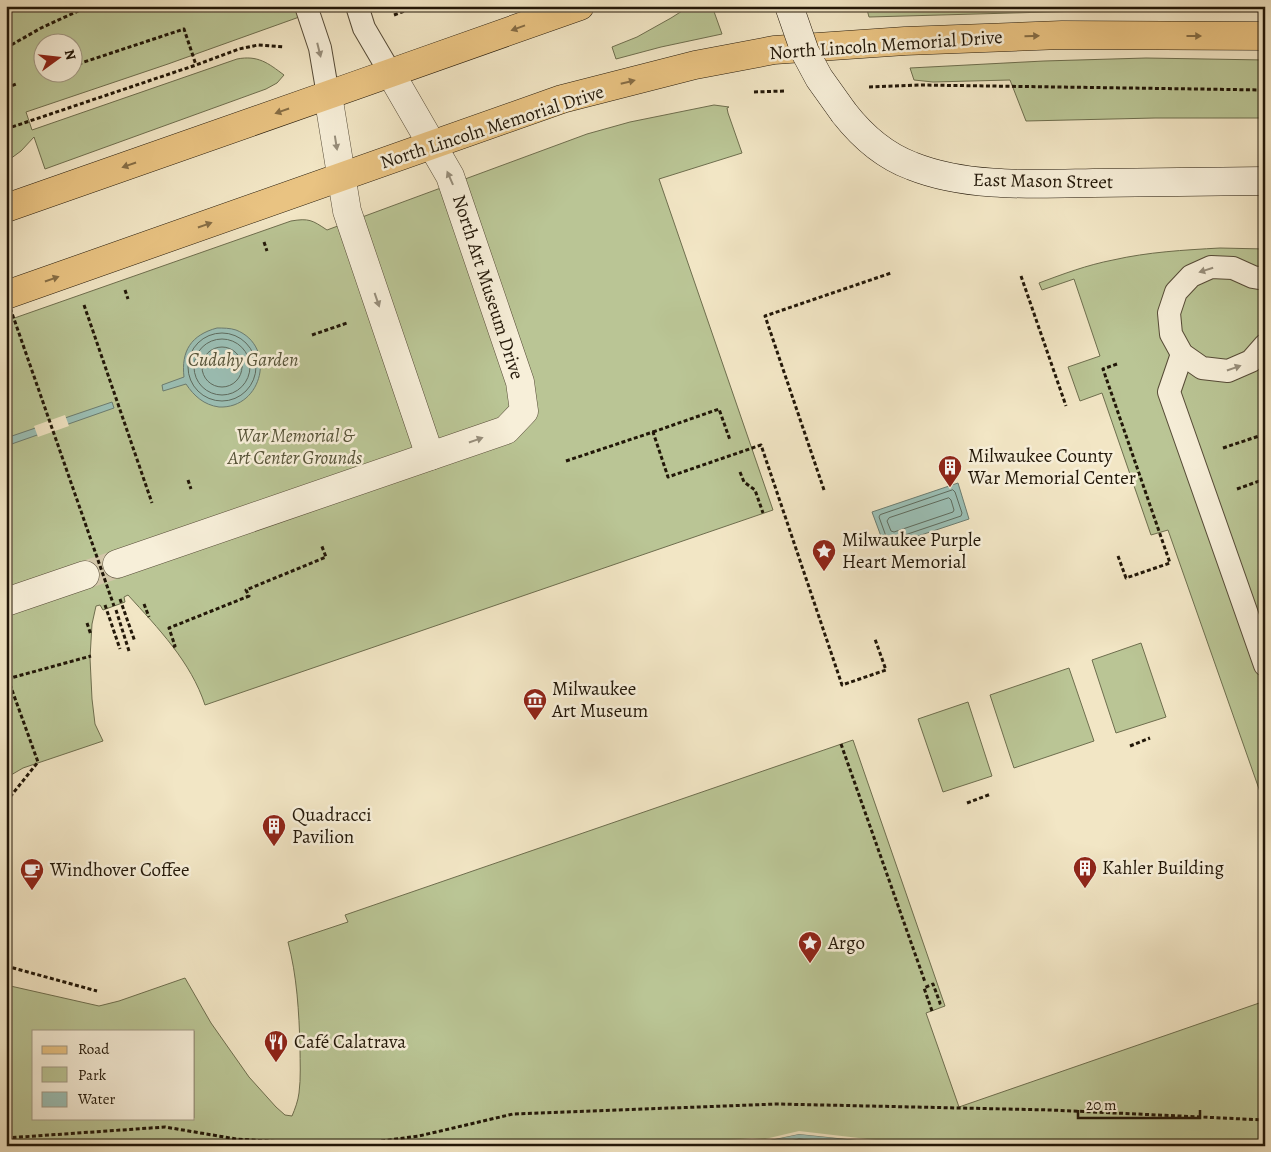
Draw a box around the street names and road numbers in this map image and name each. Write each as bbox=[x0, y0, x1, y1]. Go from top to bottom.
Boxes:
street label: North Lincoln Memorial Drive bbox=[769, 24, 1003, 66]
street label: North Lincoln Memorial Drive bbox=[377, 79, 607, 175]
street label: East Mason Street bbox=[973, 167, 1113, 195]
street label: North Art Museum Drive bbox=[446, 191, 530, 383]

